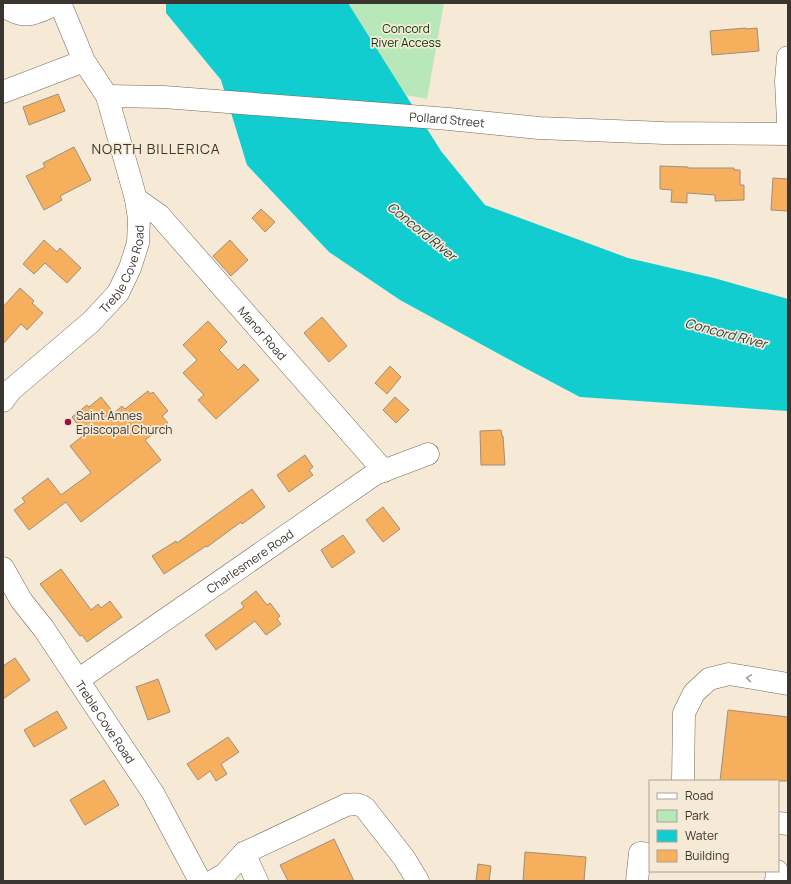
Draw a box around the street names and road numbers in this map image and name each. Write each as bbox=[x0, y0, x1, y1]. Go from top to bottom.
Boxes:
street label: Pollard Street bbox=[409, 107, 486, 131]
street label: Treble Cove Road bbox=[95, 225, 147, 317]
street label: Manor Road bbox=[234, 302, 291, 363]
street label: Charlesmere Road bbox=[203, 525, 297, 597]
street label: Treble Cove Road bbox=[72, 677, 139, 767]

